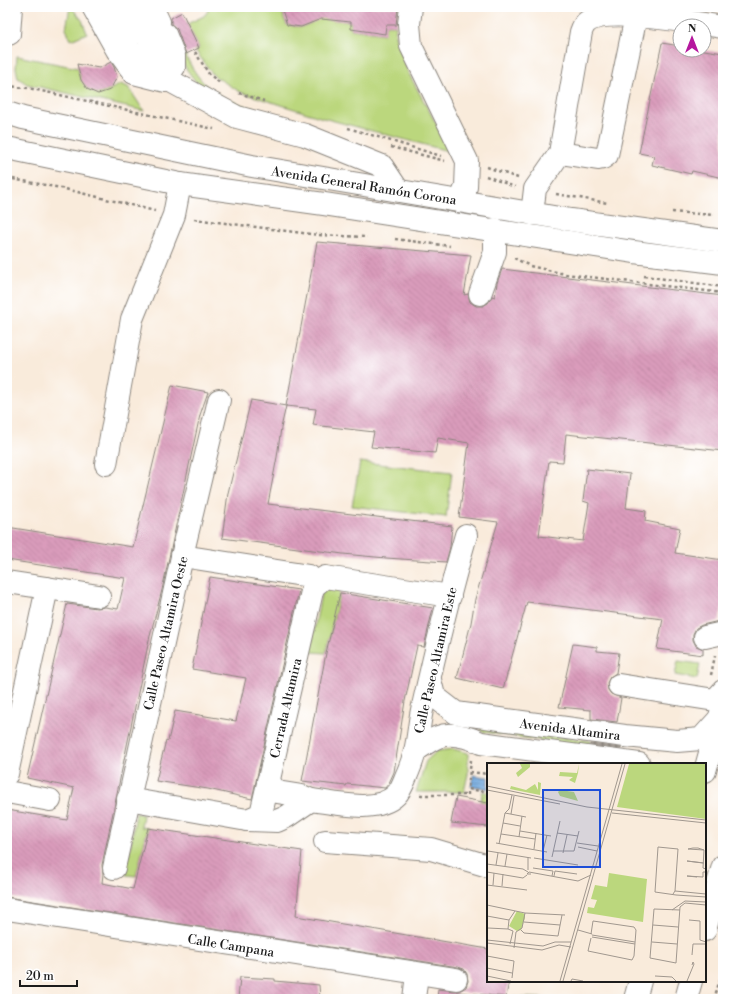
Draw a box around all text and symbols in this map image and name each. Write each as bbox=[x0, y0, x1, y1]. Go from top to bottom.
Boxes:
north arrow bbox=[672, 18, 712, 58]
text: N bbox=[688, 22, 697, 36]
street label: Avenida General Ramón Corona bbox=[269, 163, 458, 209]
street label: Calle Paseo Altamira Oeste bbox=[140, 554, 192, 712]
street label: Calle Paseo Altamira Este bbox=[411, 585, 461, 735]
street label: Cerrada Altamira bbox=[267, 656, 305, 760]
street label: Avenida Altamira bbox=[517, 716, 622, 744]
inset map bbox=[487, 763, 706, 982]
street label: Calle Campana bbox=[186, 931, 276, 961]
scale bar bbox=[20, 962, 77, 988]
text: 20 m bbox=[26, 969, 54, 984]

